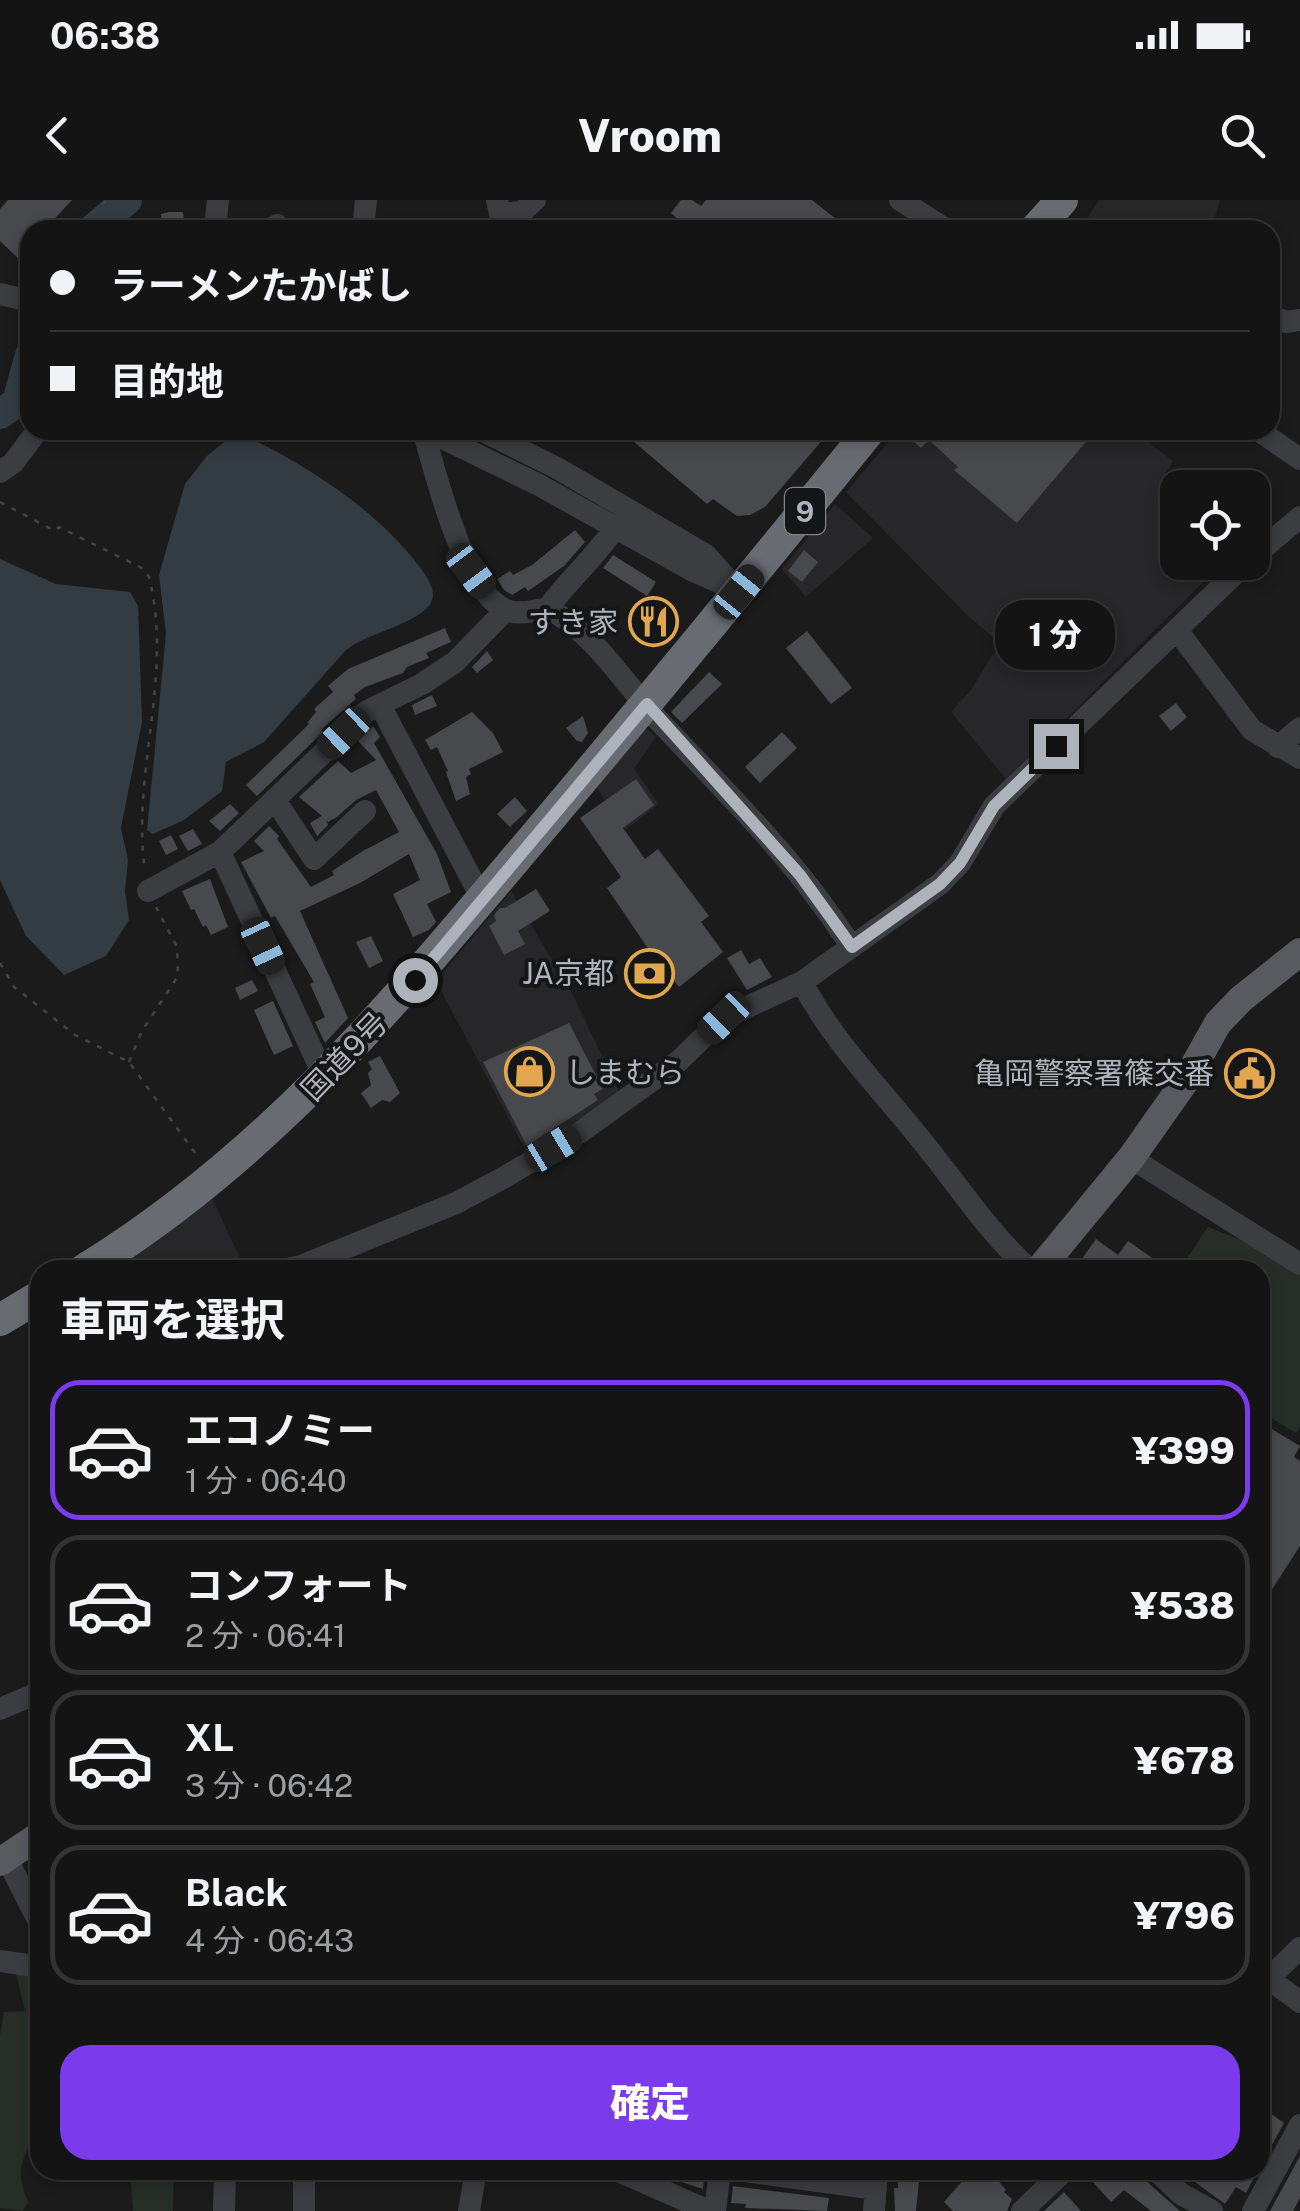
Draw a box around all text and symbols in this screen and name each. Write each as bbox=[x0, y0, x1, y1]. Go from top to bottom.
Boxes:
text: 06:38 bbox=[50, 13, 160, 58]
icon: back bbox=[30, 108, 85, 163]
icon: search bbox=[1215, 108, 1270, 163]
text: Vroom bbox=[578, 109, 722, 162]
text: ラーメンたかばし bbox=[110, 263, 412, 308]
text: 目的地 bbox=[110, 359, 224, 404]
map controls bbox=[1160, 470, 1270, 580]
button: locate bbox=[1160, 470, 1270, 580]
road number: 9 bbox=[785, 488, 825, 534]
car bbox=[441, 538, 501, 604]
car bbox=[708, 559, 770, 625]
restaurant icon: すき家 bbox=[627, 596, 679, 648]
callout: 1 分 bbox=[996, 601, 1116, 671]
place label: すき家 bbox=[528, 604, 618, 640]
text: 1 分 bbox=[1029, 616, 1082, 653]
car bbox=[312, 701, 376, 765]
route end bbox=[1034, 724, 1079, 769]
car bbox=[237, 912, 289, 980]
bank icon: JA京都 bbox=[623, 947, 675, 999]
place label: JA京都 bbox=[522, 955, 614, 991]
route start bbox=[393, 958, 438, 1003]
car bbox=[692, 986, 756, 1050]
street label: 国道9号 bbox=[293, 1004, 395, 1108]
shop icon: しまむら bbox=[504, 1046, 556, 1098]
public building icon: 亀岡警察署篠交番 bbox=[1223, 1047, 1275, 1099]
place label: しまむら bbox=[565, 1054, 685, 1090]
place label: 亀岡警察署篠交番 bbox=[974, 1055, 1214, 1091]
car bbox=[520, 1120, 586, 1176]
text: 車両を選択 bbox=[60, 1293, 285, 1346]
icon: car bbox=[65, 1405, 155, 1495]
text: エコノミー bbox=[185, 1408, 375, 1453]
text: ¥399 bbox=[1132, 1428, 1235, 1473]
text: 1 分 · 06:40 bbox=[185, 1462, 346, 1499]
icon: car bbox=[65, 1560, 155, 1650]
text: コンフォート bbox=[185, 1563, 412, 1608]
text: ¥538 bbox=[1131, 1583, 1235, 1628]
text: 2 分 · 06:41 bbox=[185, 1617, 346, 1654]
icon: car bbox=[65, 1715, 155, 1805]
text: XL bbox=[185, 1715, 234, 1760]
text: ¥678 bbox=[1134, 1738, 1235, 1783]
text: 3 分 · 06:42 bbox=[185, 1767, 353, 1804]
icon: car bbox=[65, 1870, 155, 1960]
text: Black bbox=[185, 1870, 288, 1915]
text: ¥796 bbox=[1134, 1893, 1235, 1938]
text: 4 分 · 06:43 bbox=[185, 1922, 354, 1959]
button: 確定 bbox=[60, 2045, 1240, 2160]

